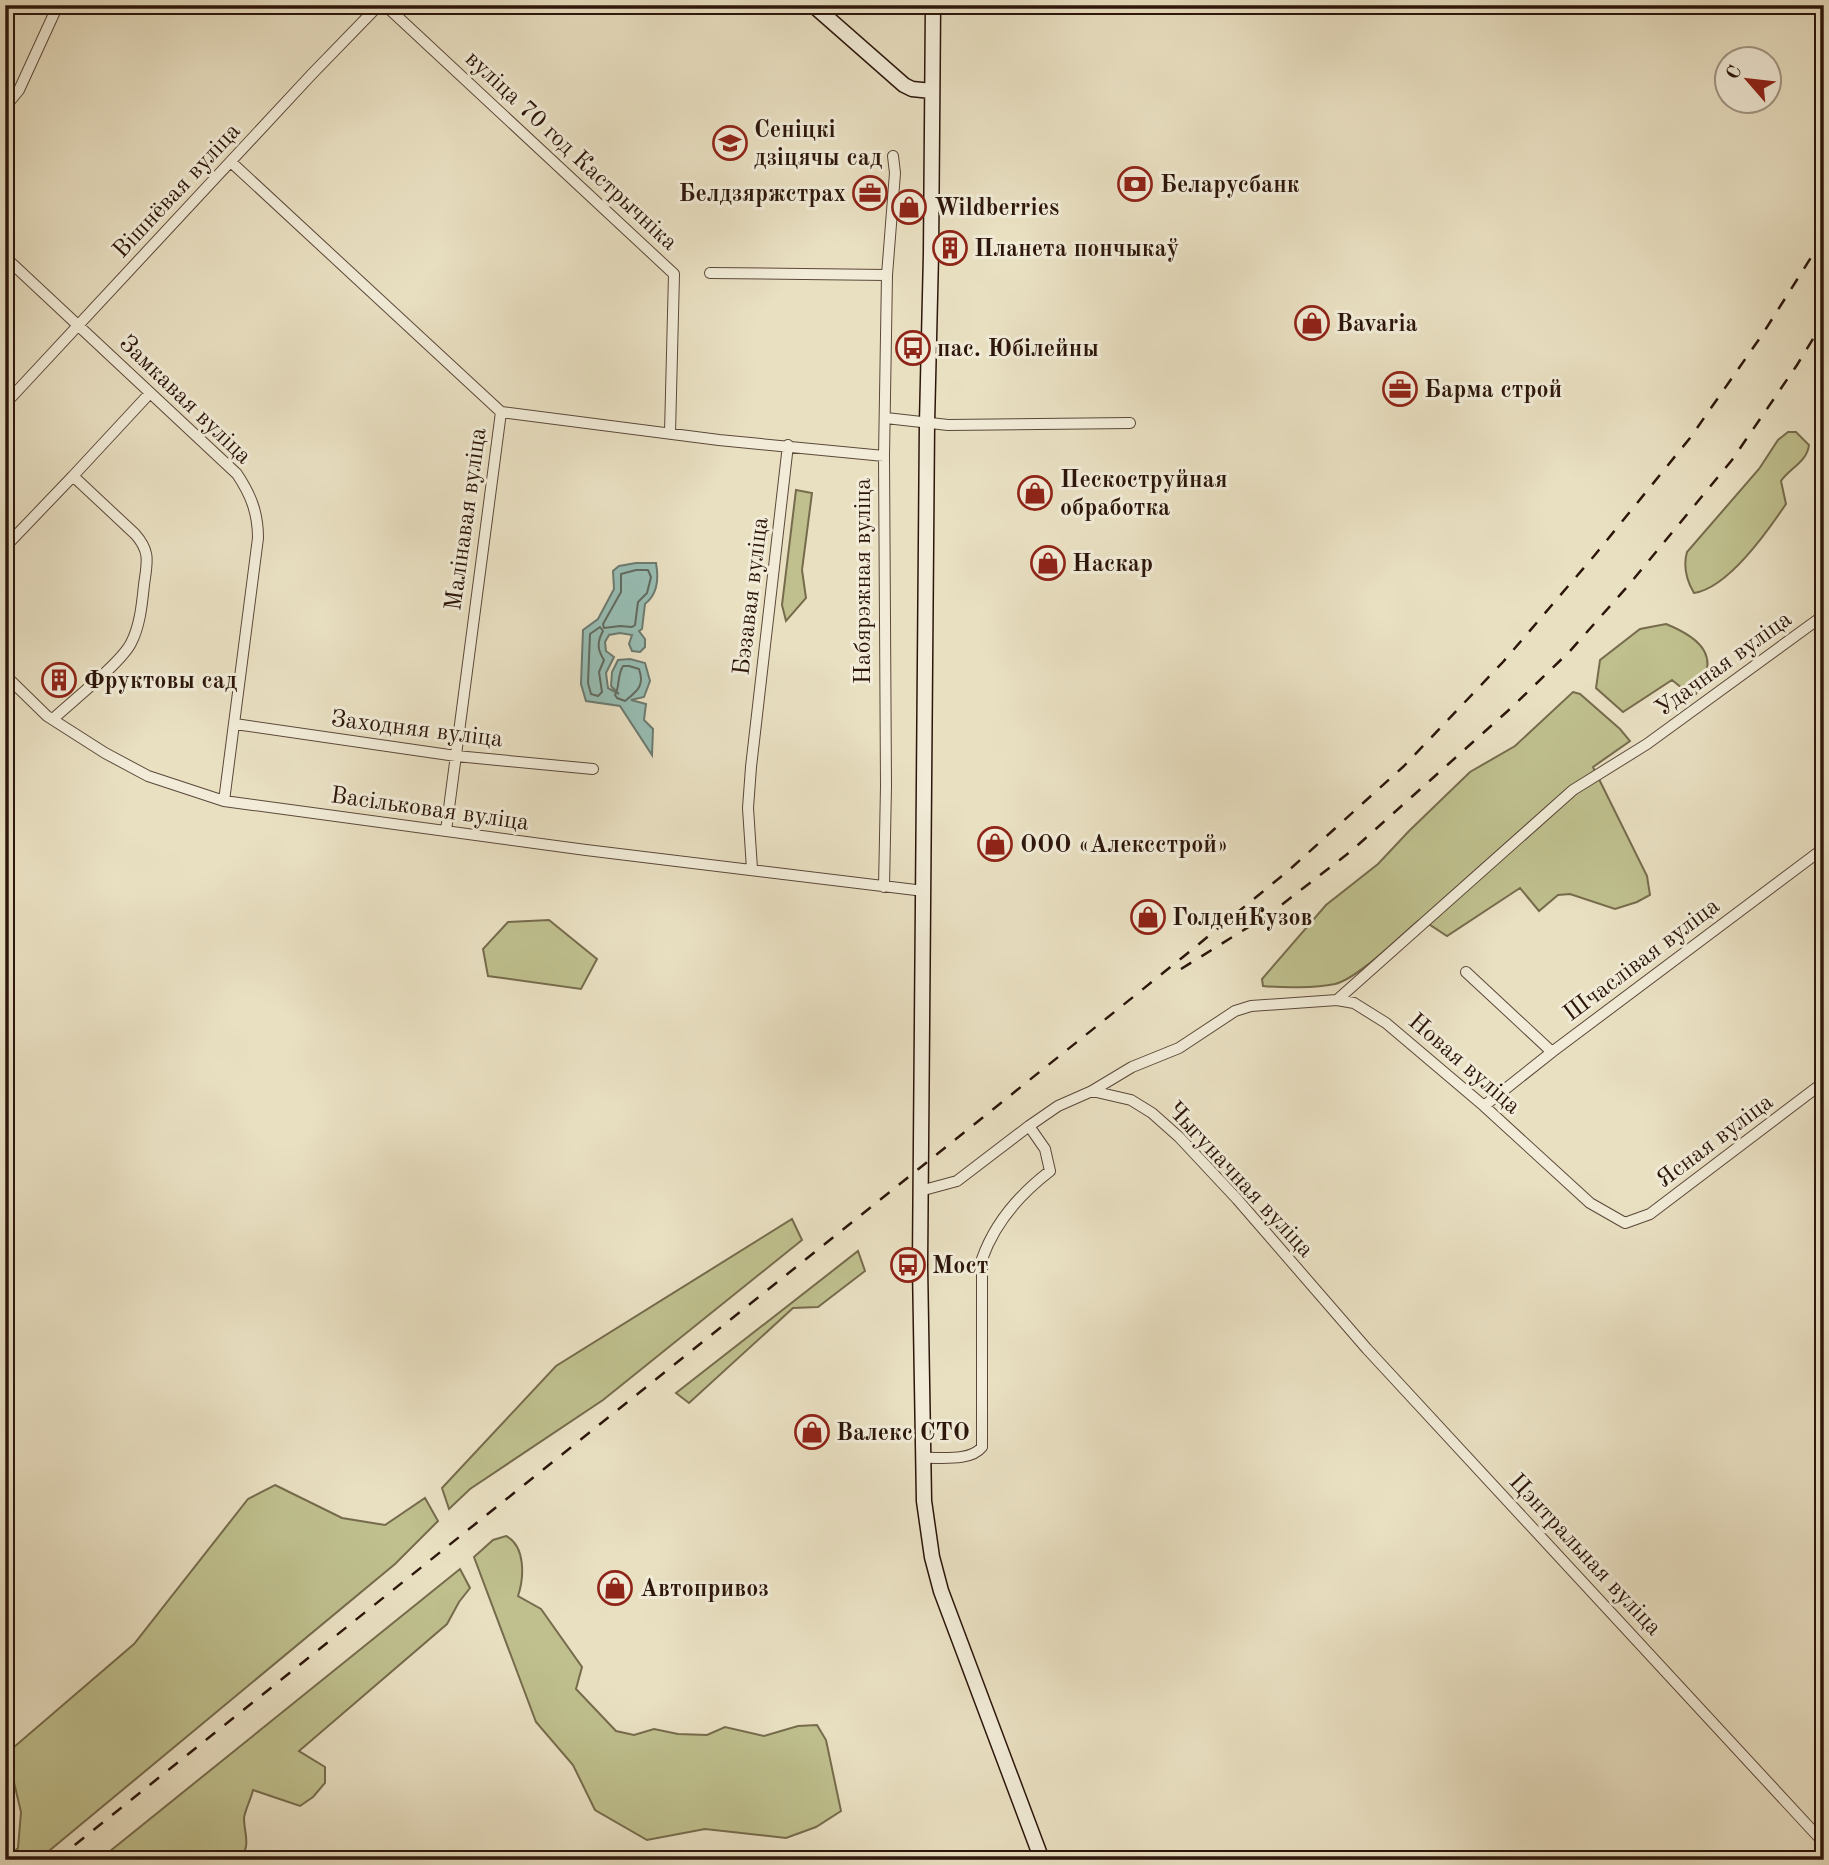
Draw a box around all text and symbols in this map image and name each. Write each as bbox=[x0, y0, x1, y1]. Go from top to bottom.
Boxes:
north arrow bbox=[1714, 46, 1784, 116]
street label: вуліца 70 год Кастрычніка bbox=[460, 47, 681, 256]
text: С bbox=[1724, 63, 1747, 83]
street label: Вішнёвая вуліца bbox=[109, 119, 246, 263]
place label: Сеніцкі дзіцячы сад bbox=[754, 119, 882, 171]
school or university icon: Сеніцкі дзіцячы сад bbox=[711, 124, 749, 162]
bank icon: Беларусбанк bbox=[1116, 165, 1154, 203]
office icon: Белдзяржстрах bbox=[851, 174, 889, 212]
place label: Беларусбанк bbox=[1160, 174, 1300, 198]
place label: Белдзяржстрах bbox=[679, 183, 846, 207]
shop icon: Wildberries bbox=[890, 188, 928, 226]
place label: Wildberries bbox=[934, 197, 1059, 221]
building icon: Планета пончыкаў bbox=[931, 229, 969, 267]
place label: Планета пончыкаў bbox=[974, 238, 1179, 262]
shop icon: Bavaria bbox=[1293, 304, 1331, 342]
place label: Bavaria bbox=[1336, 313, 1418, 337]
bus stop icon: пас. Юбілейны bbox=[894, 329, 932, 367]
street label: Замкавая вуліца bbox=[114, 332, 255, 469]
place label: пас. Юбілейны bbox=[937, 338, 1099, 362]
office icon: Барма строй bbox=[1381, 370, 1419, 408]
place label: Барма строй bbox=[1424, 379, 1562, 403]
street label: Малінавая вуліца bbox=[442, 426, 492, 612]
place label: Пескоструйная обработка bbox=[1060, 469, 1228, 521]
shop icon: Пескоструйная обработка bbox=[1016, 474, 1054, 512]
street label: Набярэжная вуліца bbox=[852, 478, 876, 684]
street label: Бэзавая вуліца bbox=[730, 516, 774, 677]
shop icon: Наскар bbox=[1029, 544, 1067, 582]
place label: Наскар bbox=[1072, 553, 1153, 577]
street label: Удачная вуліца bbox=[1652, 607, 1797, 722]
building icon: Фруктовы сад bbox=[40, 661, 78, 699]
place label: Фруктовы сад bbox=[84, 670, 237, 694]
street label: Заходняя вуліца bbox=[329, 708, 504, 752]
street label: Васільковая вуліца bbox=[329, 784, 531, 836]
shop icon: ООО «Алексстрой» bbox=[976, 825, 1014, 863]
place label: ООО «Алексстрой» bbox=[1020, 834, 1229, 858]
street label: Шчаслівая вуліца bbox=[1560, 894, 1725, 1027]
shop icon: ГолденКузов bbox=[1129, 898, 1167, 936]
place label: ГолденКузов bbox=[1172, 907, 1313, 931]
street label: Новая вуліца bbox=[1403, 1010, 1524, 1120]
street label: Ясная вуліца bbox=[1652, 1090, 1778, 1193]
street label: Чыгуначная вуліца bbox=[1162, 1098, 1318, 1263]
bus stop icon: Мост bbox=[889, 1246, 927, 1284]
place label: Мост bbox=[932, 1255, 988, 1279]
shop icon: Валекс СТО bbox=[793, 1413, 831, 1451]
place label: Валекс СТО bbox=[836, 1422, 970, 1446]
street label: Цэнтральная вуліца bbox=[1504, 1470, 1666, 1641]
shop icon: Автопривоз bbox=[596, 1569, 634, 1607]
place label: Автопривоз bbox=[640, 1578, 769, 1602]

